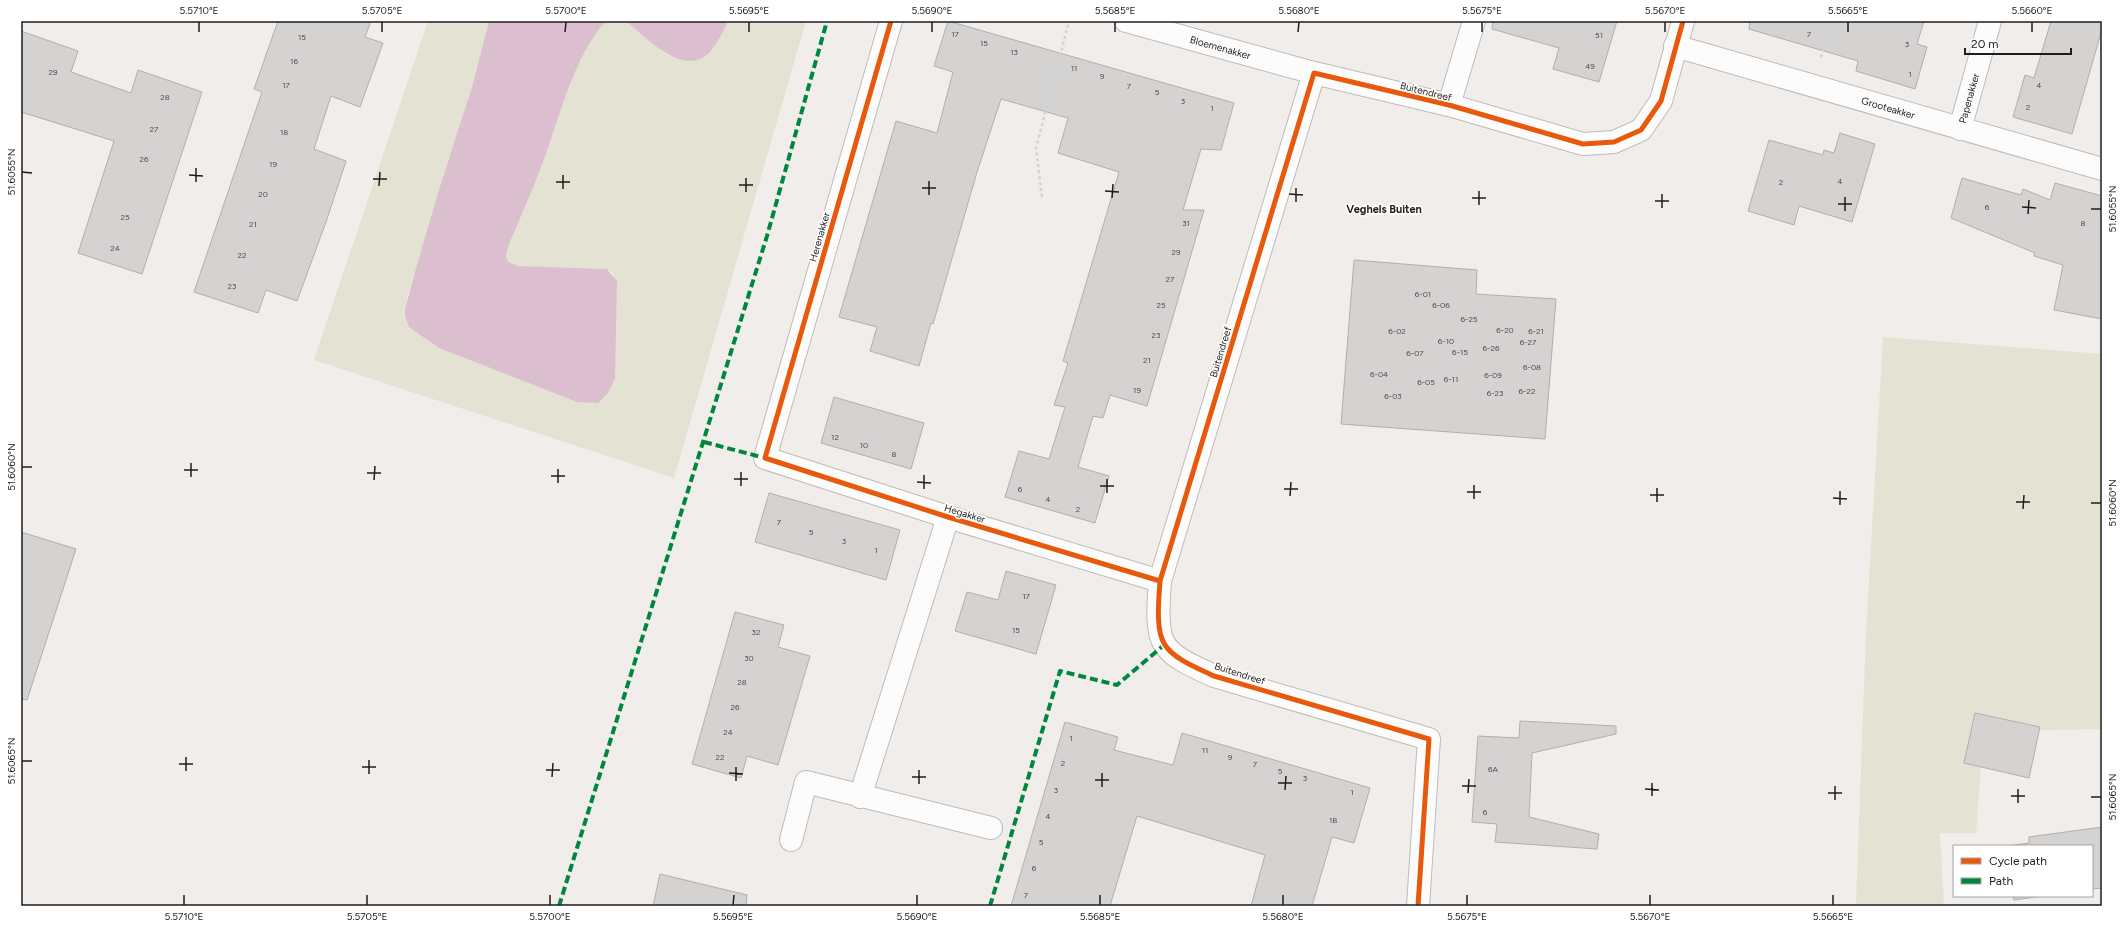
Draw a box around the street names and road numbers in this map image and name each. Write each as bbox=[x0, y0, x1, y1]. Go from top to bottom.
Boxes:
street label: Bloemenakker bbox=[1188, 33, 1253, 62]
street label: Papenakker bbox=[1956, 71, 1982, 125]
street label: Buitendreef bbox=[1399, 79, 1453, 104]
street label: Grooteakker bbox=[1860, 94, 1917, 122]
street label: Herenakker bbox=[806, 210, 833, 263]
street label: Buitendreef bbox=[1207, 325, 1234, 379]
street label: Hegakker bbox=[943, 501, 988, 526]
street label: Buitendreef bbox=[1213, 659, 1267, 688]

